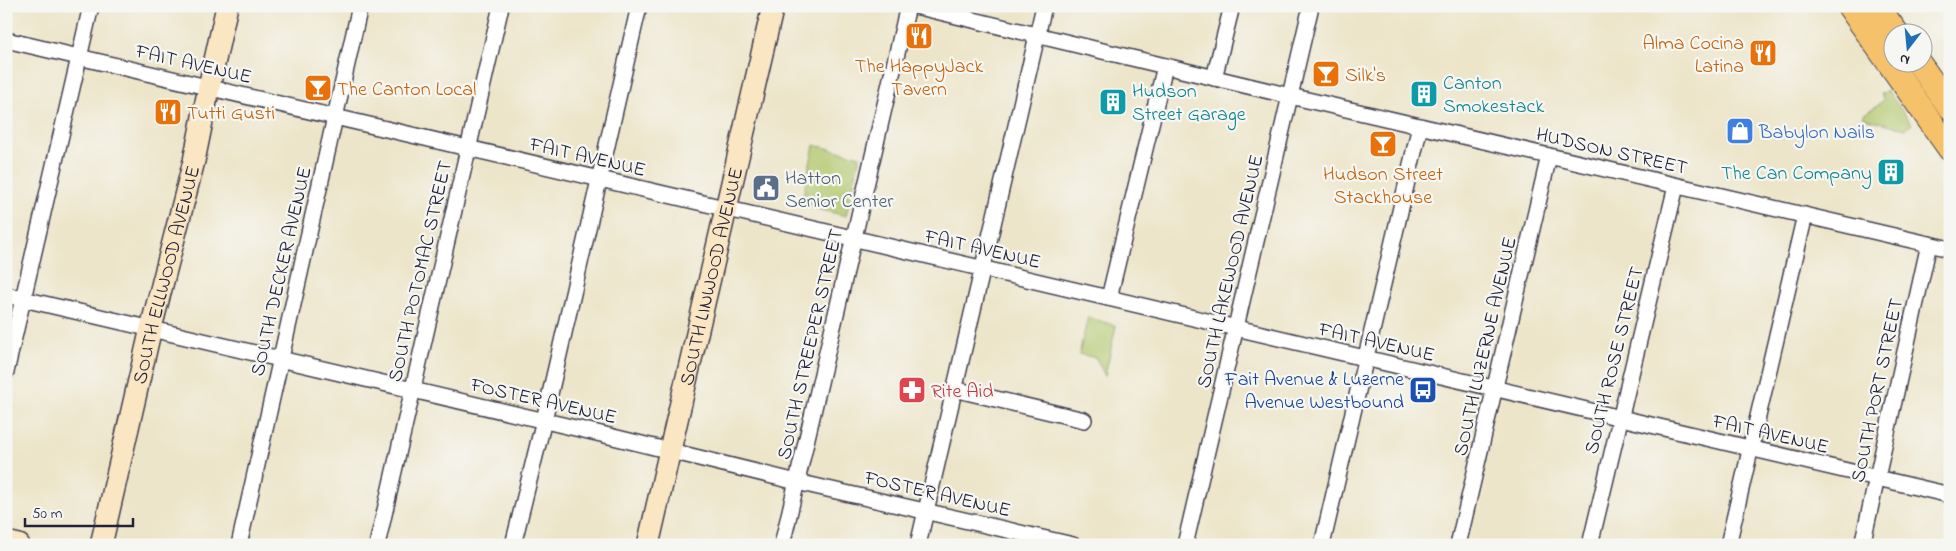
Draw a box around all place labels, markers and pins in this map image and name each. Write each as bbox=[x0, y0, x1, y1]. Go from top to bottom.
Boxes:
restaurant icon: The HappyJack Tavern bbox=[904, 21, 934, 51]
place label: Alma Cocina Latina bbox=[1642, 30, 1744, 82]
restaurant icon: Alma Cocina Latina bbox=[1748, 38, 1778, 68]
place label: The HappyJack Tavern bbox=[855, 53, 983, 105]
bar icon: Silk's bbox=[1311, 59, 1341, 89]
place label: Silk's bbox=[1345, 62, 1386, 91]
place label: Canton Smokestack bbox=[1443, 70, 1544, 122]
bar icon: The Canton Local bbox=[303, 73, 333, 103]
place label: The Canton Local bbox=[337, 76, 476, 105]
place label: Hudson Street Garage bbox=[1132, 78, 1246, 131]
building icon: Canton Smokestack bbox=[1409, 79, 1439, 109]
building icon: Hudson Street Garage bbox=[1098, 87, 1128, 117]
restaurant icon: Tutti Gusti bbox=[153, 97, 183, 127]
place label: Tutti Gusti bbox=[187, 100, 275, 129]
shop icon: Babylon Nails bbox=[1725, 116, 1755, 146]
place label: Babylon Nails bbox=[1758, 119, 1875, 148]
bar icon: Hudson Street Stackhouse bbox=[1368, 129, 1398, 159]
building icon: The Can Company bbox=[1876, 157, 1906, 187]
place label: The Can Company bbox=[1721, 160, 1872, 189]
place label: Hudson Street Stackhouse bbox=[1323, 161, 1443, 213]
place label: Hatton Senior Center bbox=[785, 165, 894, 217]
public building icon: Hatton Senior Center bbox=[751, 173, 781, 203]
place label: Fait Avenue & Luzerne Avenue Westbound bbox=[1224, 366, 1404, 418]
pharmacy icon: Rite Aid bbox=[897, 375, 927, 405]
bus stop icon: Fait Avenue & Luzerne Avenue Westbound bbox=[1408, 375, 1438, 405]
place label: Rite Aid bbox=[931, 378, 994, 407]

